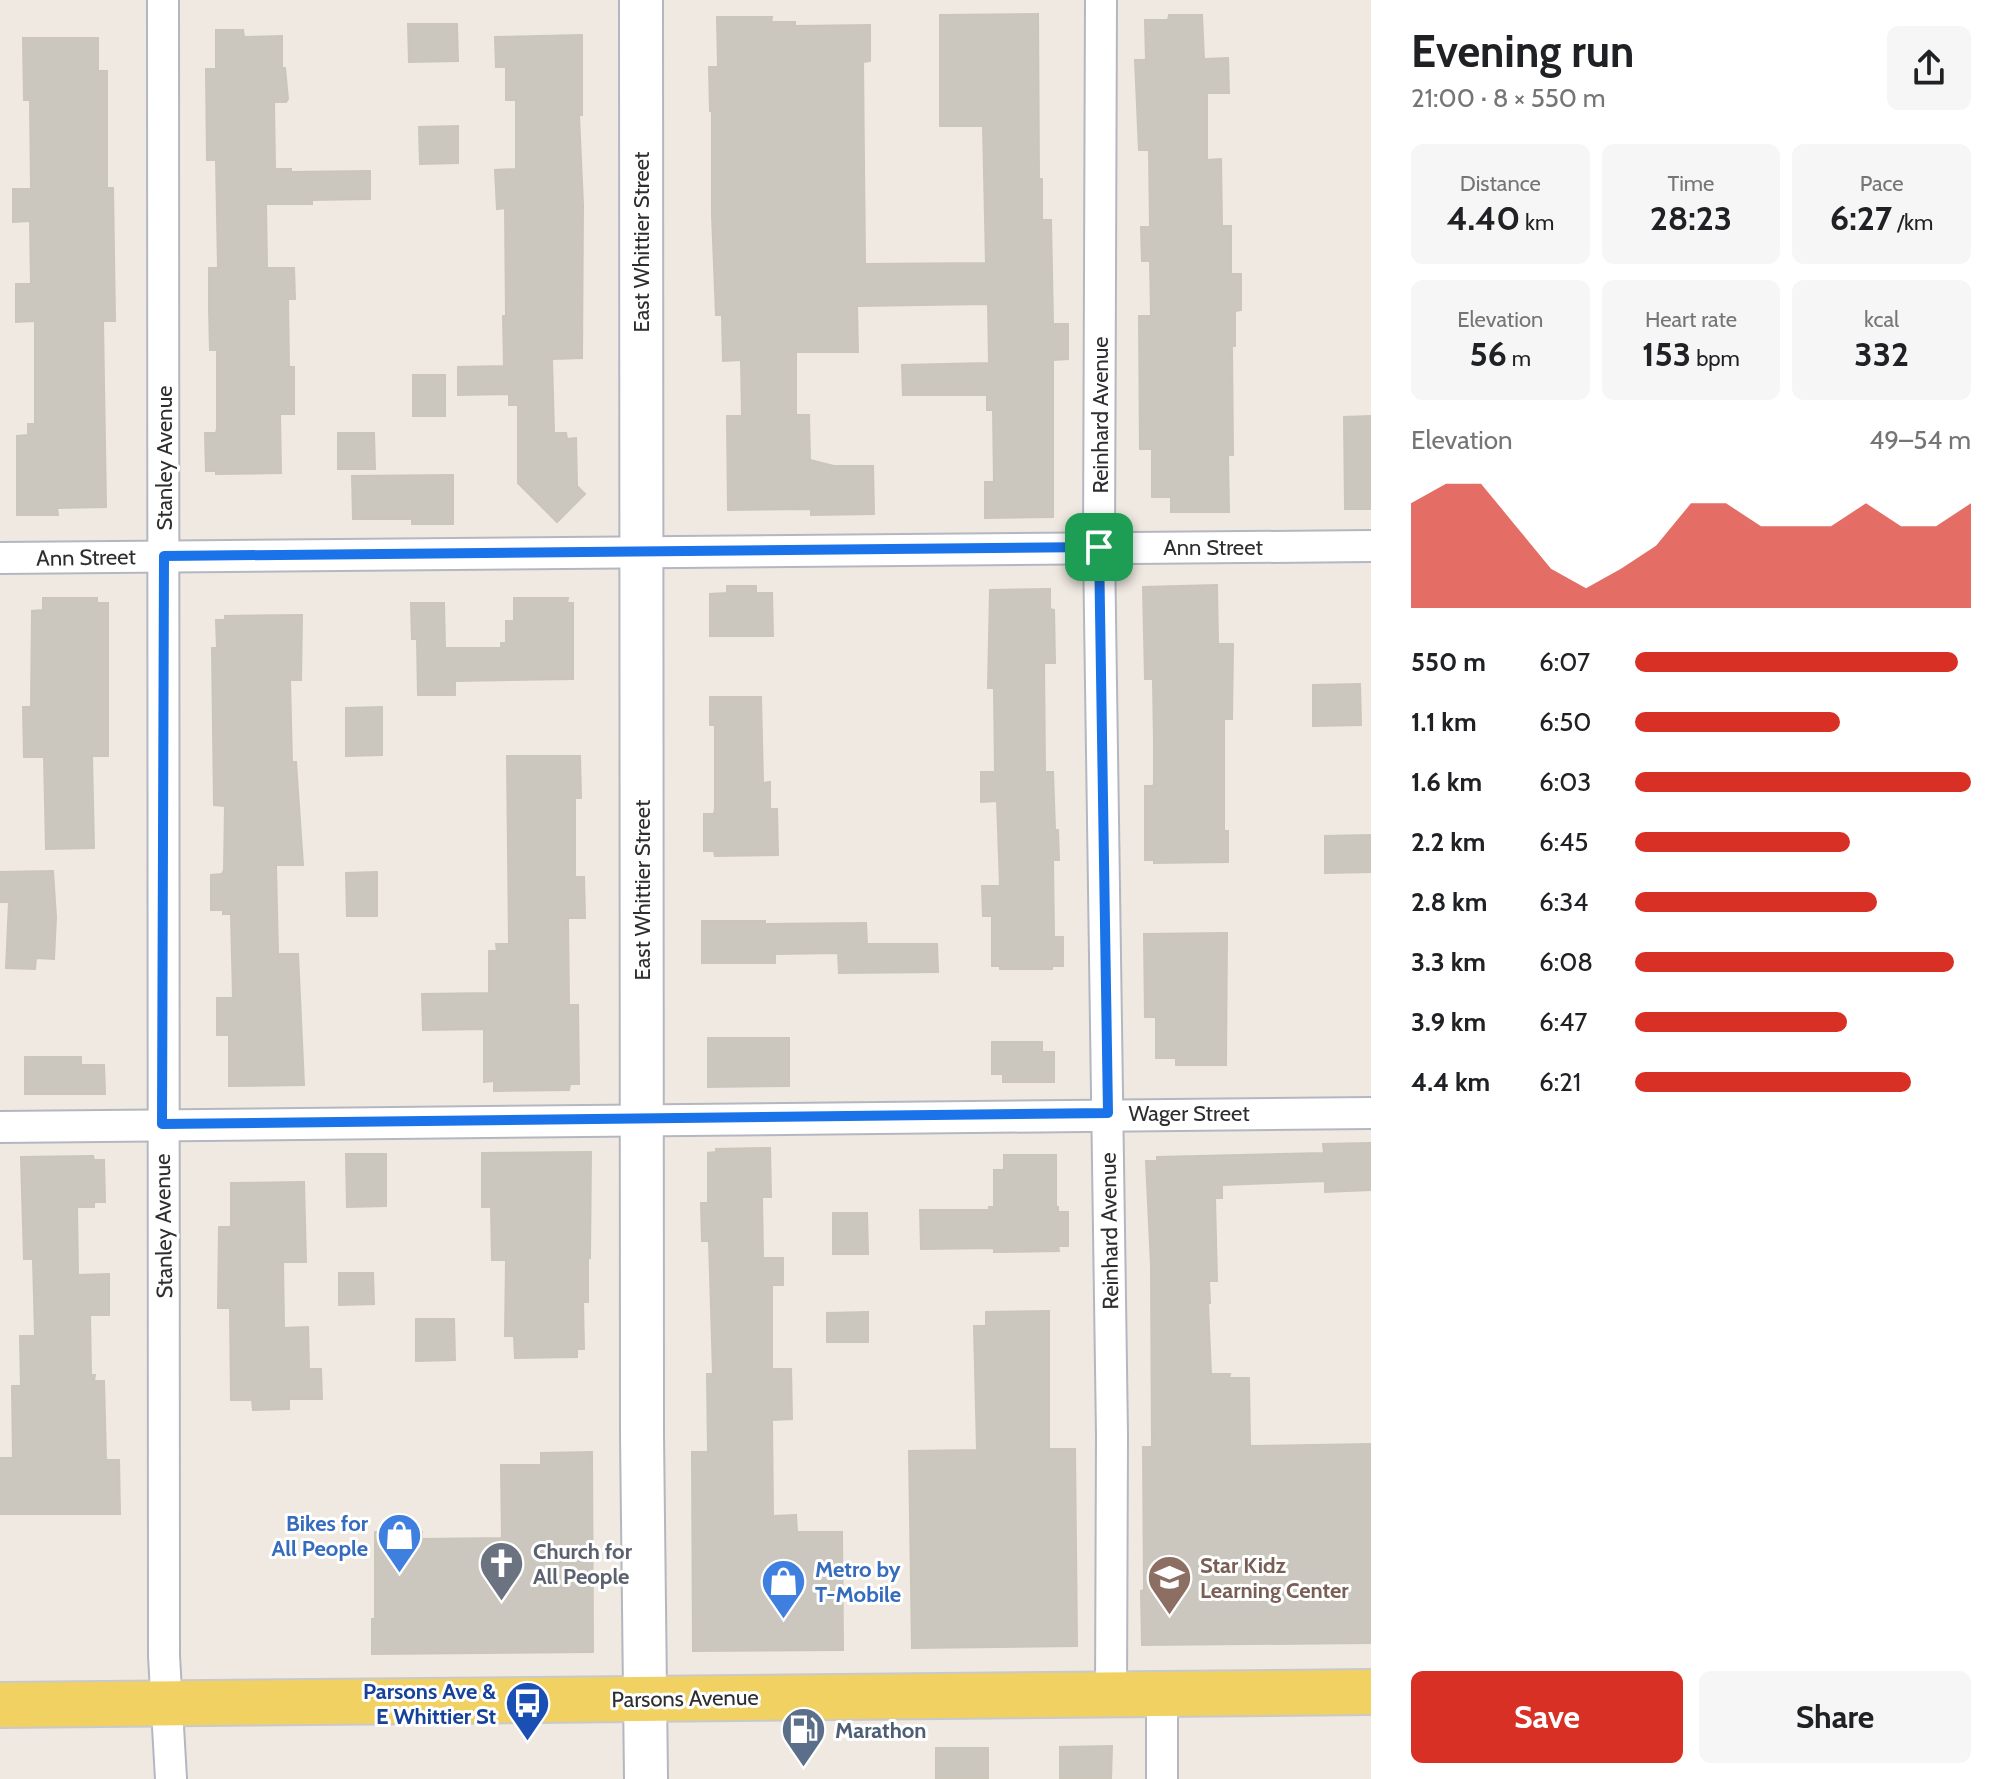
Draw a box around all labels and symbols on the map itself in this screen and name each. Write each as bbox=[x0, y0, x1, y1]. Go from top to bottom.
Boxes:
street label: East Whittier Street bbox=[628, 151, 655, 332]
street label: Reinhard Avenue bbox=[1087, 336, 1114, 494]
street label: Stanley Avenue bbox=[151, 386, 178, 530]
pin bbox=[1065, 513, 1133, 581]
street label: Ann Street bbox=[1163, 534, 1263, 561]
street label: Ann Street bbox=[36, 543, 137, 572]
street label: East Whittier Street bbox=[629, 799, 656, 980]
street label: Wager Street bbox=[1128, 1100, 1250, 1127]
street label: Reinhard Avenue bbox=[1095, 1152, 1124, 1310]
street label: Stanley Avenue bbox=[149, 1153, 178, 1299]
place label: Bikes for All People bbox=[272, 1510, 369, 1562]
shop icon: Bikes for All People bbox=[375, 1512, 423, 1575]
place label: Church for All People bbox=[533, 1538, 633, 1590]
church icon: Church for All People bbox=[478, 1540, 526, 1603]
place label: Star Kidz Learning Center bbox=[1200, 1552, 1349, 1604]
school or university icon: Star Kidz Learning Center bbox=[1145, 1554, 1193, 1617]
place label: Metro by T-Mobile bbox=[815, 1556, 901, 1608]
shop icon: Metro by T-Mobile bbox=[760, 1558, 808, 1621]
place label: Parsons Ave & E Whittier St bbox=[363, 1678, 496, 1730]
bus stop icon: Parsons Ave & E Whittier St bbox=[503, 1680, 551, 1743]
street label: Parsons Avenue bbox=[611, 1684, 759, 1713]
fuel station icon: Marathon bbox=[780, 1706, 828, 1769]
place label: Marathon bbox=[835, 1717, 926, 1744]

